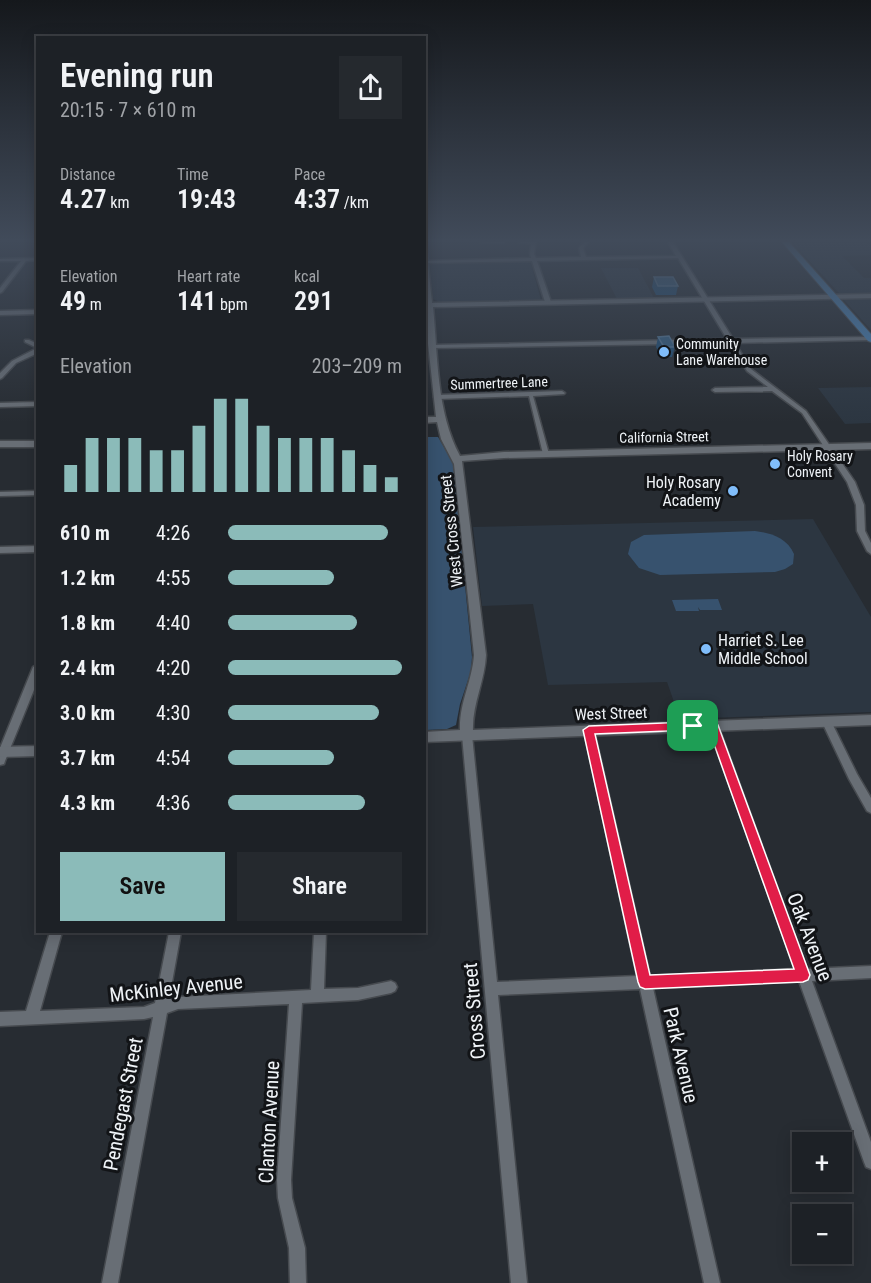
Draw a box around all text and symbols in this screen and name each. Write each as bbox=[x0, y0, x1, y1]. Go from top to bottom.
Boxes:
text: Evening run bbox=[60, 56, 214, 95]
button: share bbox=[339, 56, 402, 119]
text: 20:15 · 7 × 610 m bbox=[60, 98, 196, 122]
text: Distance bbox=[60, 165, 115, 184]
text: Time bbox=[177, 165, 209, 184]
text: Pace bbox=[294, 165, 325, 184]
text: 4.27 bbox=[60, 184, 107, 214]
text: 19:43 bbox=[177, 184, 236, 214]
text: 4:37 bbox=[294, 184, 340, 214]
text: km bbox=[107, 193, 130, 212]
text: /km bbox=[340, 193, 369, 212]
text: Elevation bbox=[60, 267, 118, 286]
text: Heart rate bbox=[177, 267, 240, 286]
text: kcal bbox=[294, 267, 320, 286]
text: 49 bbox=[60, 286, 86, 316]
text: 141 bbox=[177, 286, 216, 316]
text: 291 bbox=[294, 286, 333, 316]
text: m bbox=[86, 295, 102, 314]
text: bpm bbox=[216, 295, 248, 314]
place label: Community Lane Warehouse bbox=[676, 336, 768, 368]
marker: Community Lane Warehouse bbox=[657, 345, 671, 359]
text: Elevation bbox=[60, 354, 132, 378]
text: 203–209 m bbox=[312, 354, 402, 378]
street label: Summertree Lane bbox=[450, 373, 548, 393]
street label: California Street bbox=[619, 428, 709, 446]
place label: Holy Rosary Convent bbox=[787, 448, 853, 480]
marker: Holy Rosary Convent bbox=[768, 457, 782, 471]
place label: Holy Rosary Academy bbox=[646, 473, 721, 510]
street label: West Cross Street bbox=[436, 474, 467, 588]
marker: Holy Rosary Academy bbox=[726, 484, 740, 498]
text: 610 m bbox=[60, 521, 110, 545]
text: 4:26 bbox=[156, 521, 190, 545]
text: 1.2 km bbox=[60, 566, 115, 590]
text: 4:55 bbox=[156, 566, 190, 590]
text: 1.8 km bbox=[60, 611, 115, 635]
text: 4:40 bbox=[156, 611, 190, 635]
place label: Harriet S. Lee Middle School bbox=[718, 631, 808, 668]
marker: Harriet S. Lee Middle School bbox=[699, 642, 713, 656]
text: 2.4 km bbox=[60, 656, 115, 680]
text: 4:20 bbox=[156, 656, 190, 680]
pin bbox=[667, 700, 718, 751]
text: 3.0 km bbox=[60, 701, 115, 725]
text: 4:30 bbox=[156, 701, 190, 725]
street label: West Street bbox=[574, 703, 648, 724]
icon: arrive bbox=[676, 709, 709, 742]
text: 3.7 km bbox=[60, 746, 115, 770]
text: 4:54 bbox=[156, 746, 190, 770]
text: 4.3 km bbox=[60, 791, 115, 815]
text: 4:36 bbox=[156, 791, 190, 815]
button: Save bbox=[60, 852, 225, 921]
button: Share bbox=[237, 852, 402, 921]
street label: Oak Avenue bbox=[782, 889, 838, 985]
street label: Cross Street bbox=[458, 962, 490, 1060]
street label: McKinley Avenue bbox=[108, 969, 244, 1007]
street label: Park Avenue bbox=[658, 1005, 704, 1105]
street label: Pendegast Street bbox=[98, 1035, 148, 1173]
street label: Clanton Avenue bbox=[254, 1060, 284, 1184]
map controls bbox=[792, 1132, 852, 1264]
button: + bbox=[792, 1132, 852, 1192]
button: − bbox=[792, 1204, 852, 1264]

